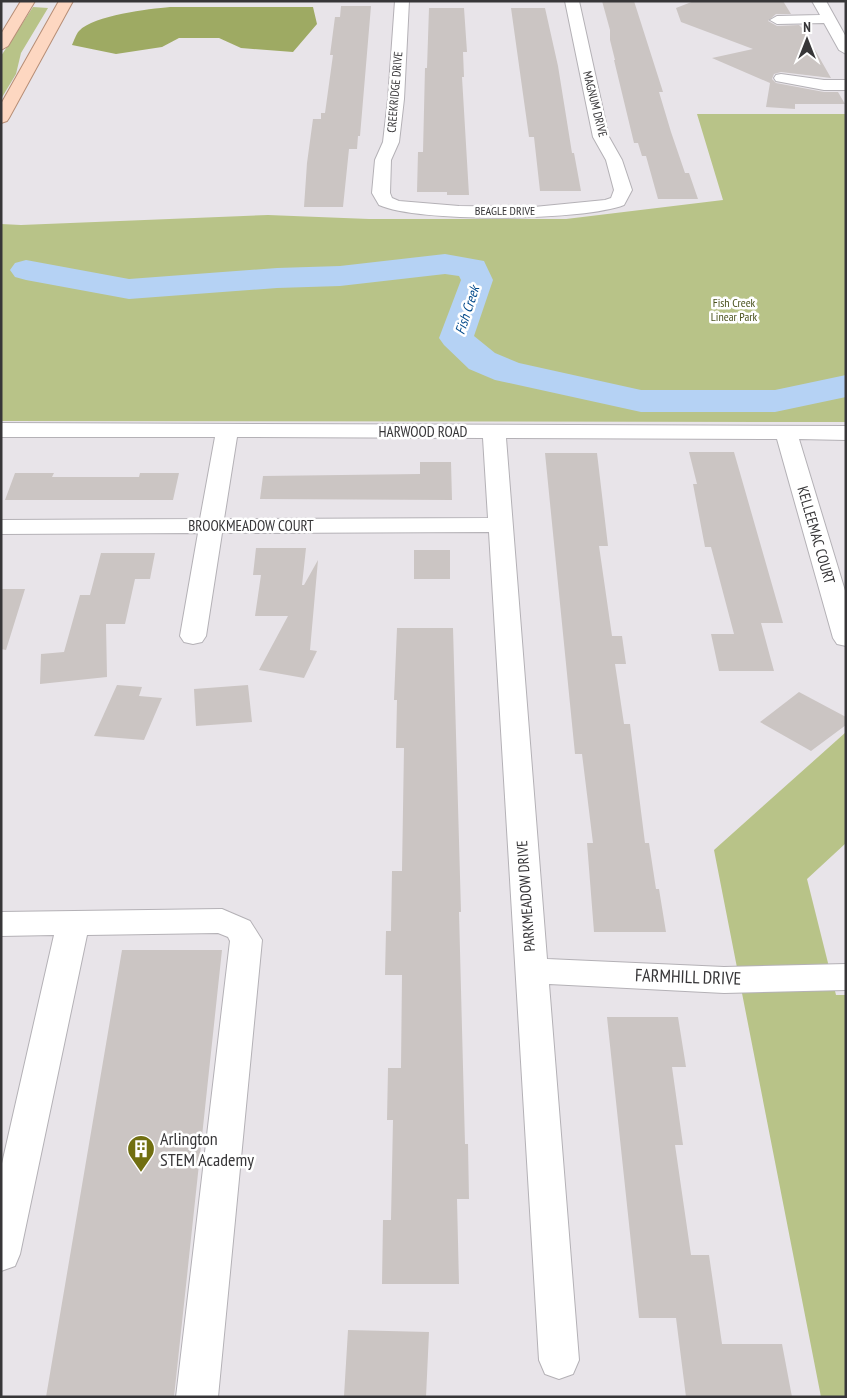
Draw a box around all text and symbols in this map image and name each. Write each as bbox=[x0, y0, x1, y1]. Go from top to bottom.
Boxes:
north arrow bbox=[782, 15, 832, 65]
text: N bbox=[803, 18, 811, 36]
street label: CREEKRIDGE DRIVE bbox=[383, 51, 406, 133]
street label: MAGNUM DRIVE bbox=[580, 69, 611, 138]
street label: BEAGLE DRIVE bbox=[475, 203, 535, 218]
water label: Fish Creek bbox=[451, 282, 484, 336]
park label: Fish Creek Linear Park bbox=[711, 295, 757, 324]
street label: HARWOOD ROAD bbox=[379, 422, 468, 441]
street label: KELLEEMAC COURT bbox=[793, 484, 840, 586]
street label: BROOKMEADOW COURT bbox=[188, 516, 314, 535]
street label: PARKMEADOW DRIVE bbox=[512, 840, 539, 952]
street label: FARMHILL DRIVE bbox=[634, 963, 742, 990]
place label: Arlington STEM Academy bbox=[160, 1127, 254, 1171]
building icon: Arlington STEM Academy bbox=[126, 1134, 156, 1173]

